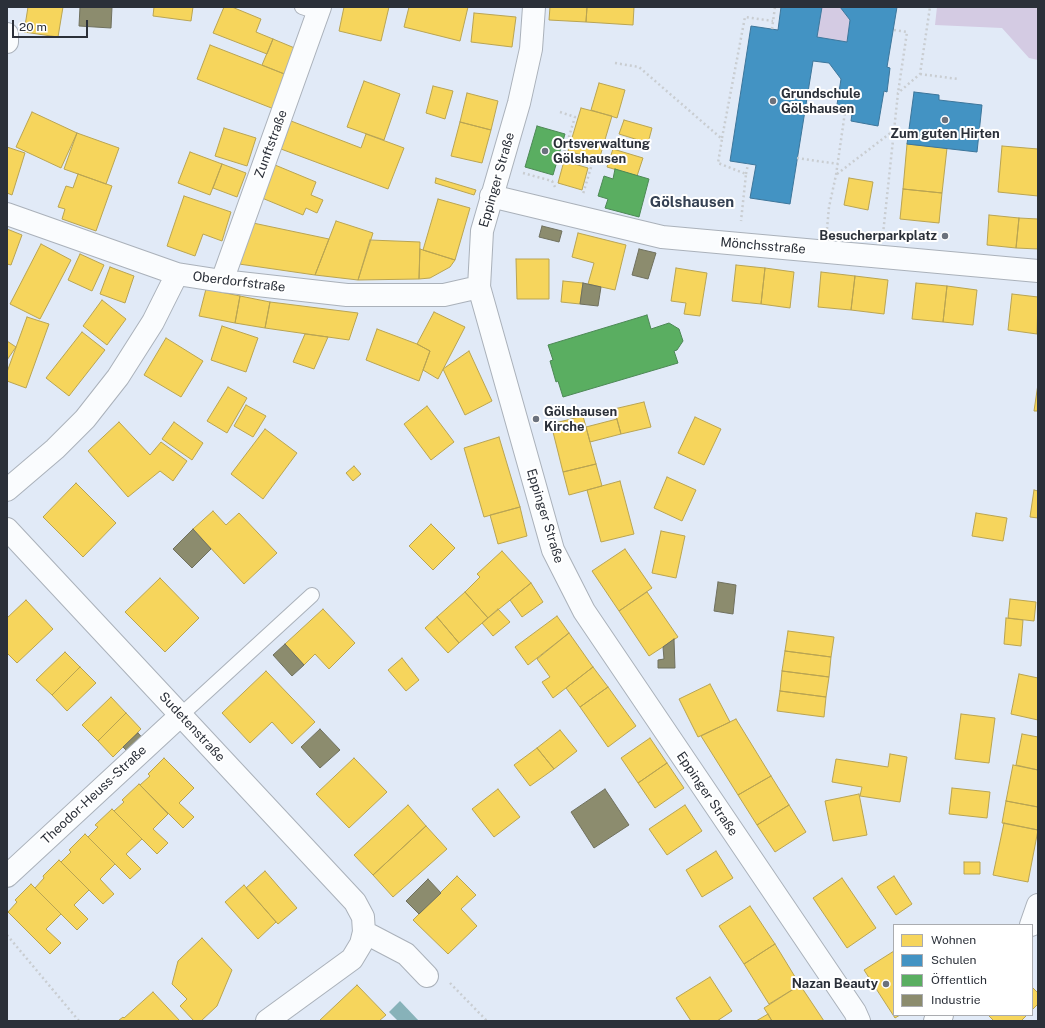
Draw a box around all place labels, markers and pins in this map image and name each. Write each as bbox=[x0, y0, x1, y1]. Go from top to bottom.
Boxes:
place label: Grundschule Gölshausen bbox=[781, 86, 860, 117]
marker: Grundschule Gölshausen bbox=[768, 96, 778, 106]
marker: Zum guten Hirten bbox=[940, 115, 950, 125]
place label: Zum guten Hirten bbox=[890, 126, 1000, 142]
place label: Ortsverwaltung Gölshausen bbox=[553, 136, 650, 167]
marker: Ortsverwaltung Gölshausen bbox=[540, 146, 550, 156]
place label: Besucherparkplatz bbox=[819, 228, 937, 244]
marker: Besucherparkplatz bbox=[940, 231, 950, 241]
place label: Gölshausen Kirche bbox=[544, 404, 617, 435]
marker: Gölshausen Kirche bbox=[531, 414, 541, 424]
place label: Nazan Beauty bbox=[792, 976, 878, 992]
marker: Nazan Beauty bbox=[881, 979, 891, 989]

